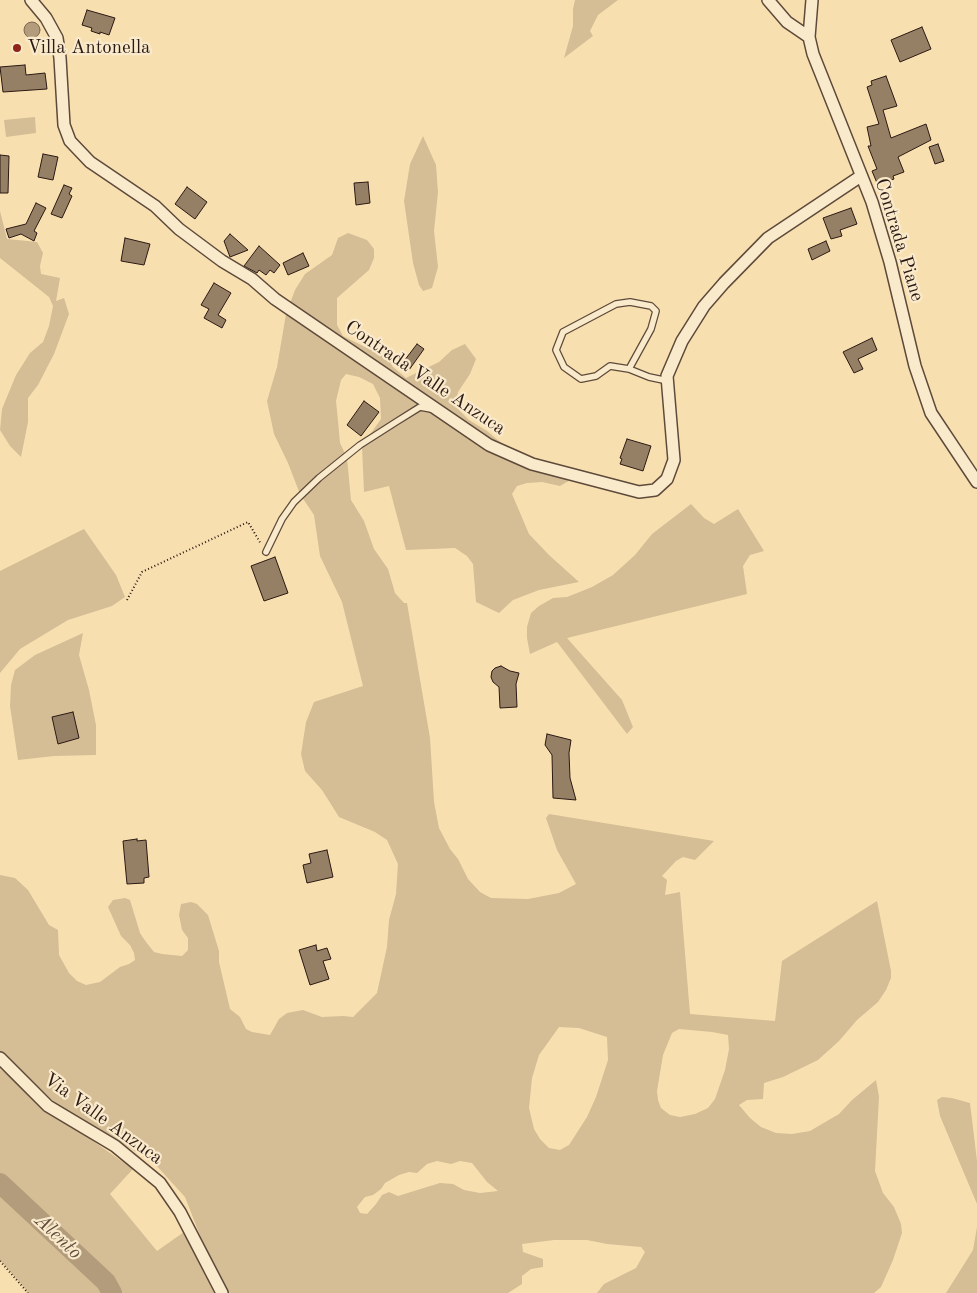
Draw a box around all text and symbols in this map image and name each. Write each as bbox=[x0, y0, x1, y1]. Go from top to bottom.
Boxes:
place label: Villa Antonella bbox=[27, 37, 150, 59]
marker: Villa Antonella bbox=[11, 42, 23, 54]
street label: Contrada Piane bbox=[869, 176, 929, 304]
street label: Contrada Valle Anzuca bbox=[340, 316, 510, 440]
street label: Via Valle Anzuca bbox=[39, 1068, 167, 1170]
water label: Alento bbox=[29, 1209, 87, 1265]

